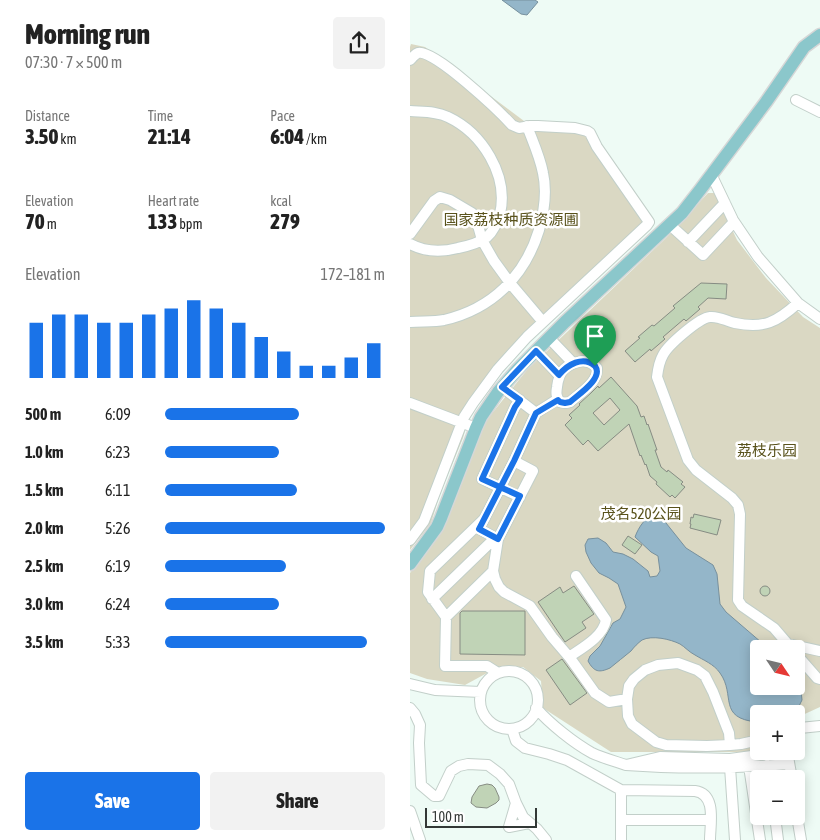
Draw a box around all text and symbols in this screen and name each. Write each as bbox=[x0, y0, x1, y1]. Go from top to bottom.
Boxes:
button: share bbox=[333, 17, 385, 69]
text: Morning run bbox=[25, 18, 150, 50]
text: 07:30 · 7 × 500 m bbox=[25, 53, 122, 71]
text: Distance bbox=[25, 108, 70, 124]
text: Time bbox=[148, 108, 173, 124]
text: Pace bbox=[270, 108, 295, 124]
text: 3.50 bbox=[25, 124, 58, 148]
text: 21:14 bbox=[148, 124, 191, 148]
text: 6:04 bbox=[270, 124, 304, 148]
text: km bbox=[58, 131, 77, 147]
text: /km bbox=[304, 131, 327, 147]
text: Elevation bbox=[25, 193, 74, 209]
text: Heart rate bbox=[148, 193, 199, 209]
text: kcal bbox=[270, 193, 292, 209]
text: 70 bbox=[25, 209, 45, 233]
text: 133 bbox=[148, 209, 177, 233]
text: 279 bbox=[270, 209, 300, 233]
park label: 国家荔枝种质资源圃 bbox=[443, 211, 579, 228]
text: m bbox=[45, 216, 57, 232]
text: bpm bbox=[177, 216, 203, 232]
text: Elevation bbox=[25, 265, 80, 283]
text: 172–181 m bbox=[321, 265, 385, 283]
pin bbox=[574, 315, 616, 366]
icon: arrive bbox=[581, 322, 609, 350]
text: 500 m bbox=[25, 405, 61, 423]
text: 6:09 bbox=[105, 405, 131, 423]
park label: 荔枝乐园 bbox=[737, 442, 797, 459]
text: 1.0 km bbox=[25, 443, 64, 461]
text: 6:23 bbox=[105, 443, 130, 461]
text: 1.5 km bbox=[25, 481, 64, 499]
text: 6:11 bbox=[105, 481, 130, 499]
park label: 茂名520公园 bbox=[600, 505, 682, 522]
text: 2.0 km bbox=[25, 519, 64, 537]
text: 5:26 bbox=[105, 519, 130, 537]
text: 2.5 km bbox=[25, 557, 64, 575]
text: 6:19 bbox=[105, 557, 130, 575]
text: 3.0 km bbox=[25, 595, 64, 613]
text: 6:24 bbox=[105, 595, 130, 613]
text: 3.5 km bbox=[25, 633, 64, 651]
text: 5:33 bbox=[105, 633, 130, 651]
north arrow bbox=[750, 640, 805, 695]
map controls bbox=[750, 640, 805, 825]
button: + bbox=[750, 705, 805, 760]
button: − bbox=[750, 770, 805, 825]
button: Save bbox=[25, 772, 200, 830]
button: Share bbox=[210, 772, 385, 830]
scale bar bbox=[425, 805, 538, 828]
text: 100 m bbox=[432, 809, 464, 825]

